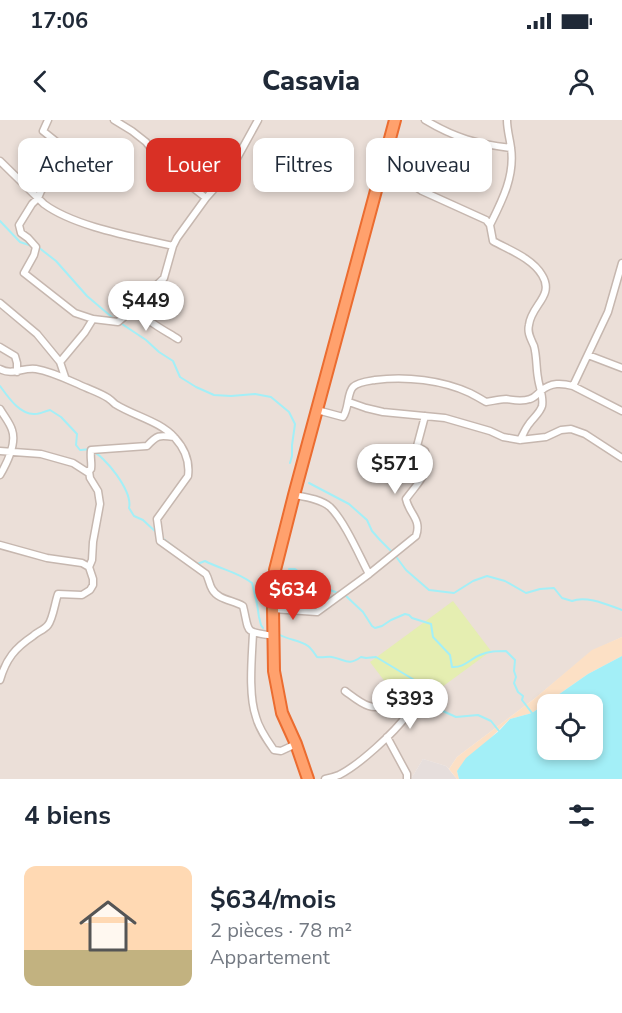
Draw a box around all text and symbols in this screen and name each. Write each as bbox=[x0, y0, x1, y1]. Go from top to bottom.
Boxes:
text: 17:06 bbox=[30, 6, 88, 36]
text: Casavia bbox=[262, 63, 360, 100]
icon: back bbox=[24, 65, 57, 98]
icon: person bbox=[565, 65, 598, 98]
chip: Acheter bbox=[18, 138, 134, 192]
chip: Louer bbox=[146, 138, 241, 192]
chip: Filtres bbox=[253, 138, 354, 192]
chip: Nouveau bbox=[366, 138, 492, 192]
pin: $449 bbox=[110, 281, 182, 332]
text: $449 bbox=[122, 287, 170, 314]
pin: $571 bbox=[359, 444, 431, 495]
text: $571 bbox=[371, 450, 419, 477]
pin: $634 bbox=[257, 570, 329, 621]
text: $634 bbox=[269, 576, 317, 603]
pin: $393 bbox=[374, 679, 446, 730]
text: $393 bbox=[386, 685, 434, 712]
map controls bbox=[537, 694, 603, 760]
button: locate bbox=[537, 694, 603, 760]
text: 4 biens bbox=[24, 798, 111, 833]
icon: filters bbox=[565, 799, 598, 832]
text: $634/mois bbox=[210, 882, 336, 917]
icon: home bbox=[72, 890, 144, 962]
text: 2 pièces · 78 m² bbox=[210, 917, 352, 944]
text: Appartement bbox=[210, 944, 330, 971]

